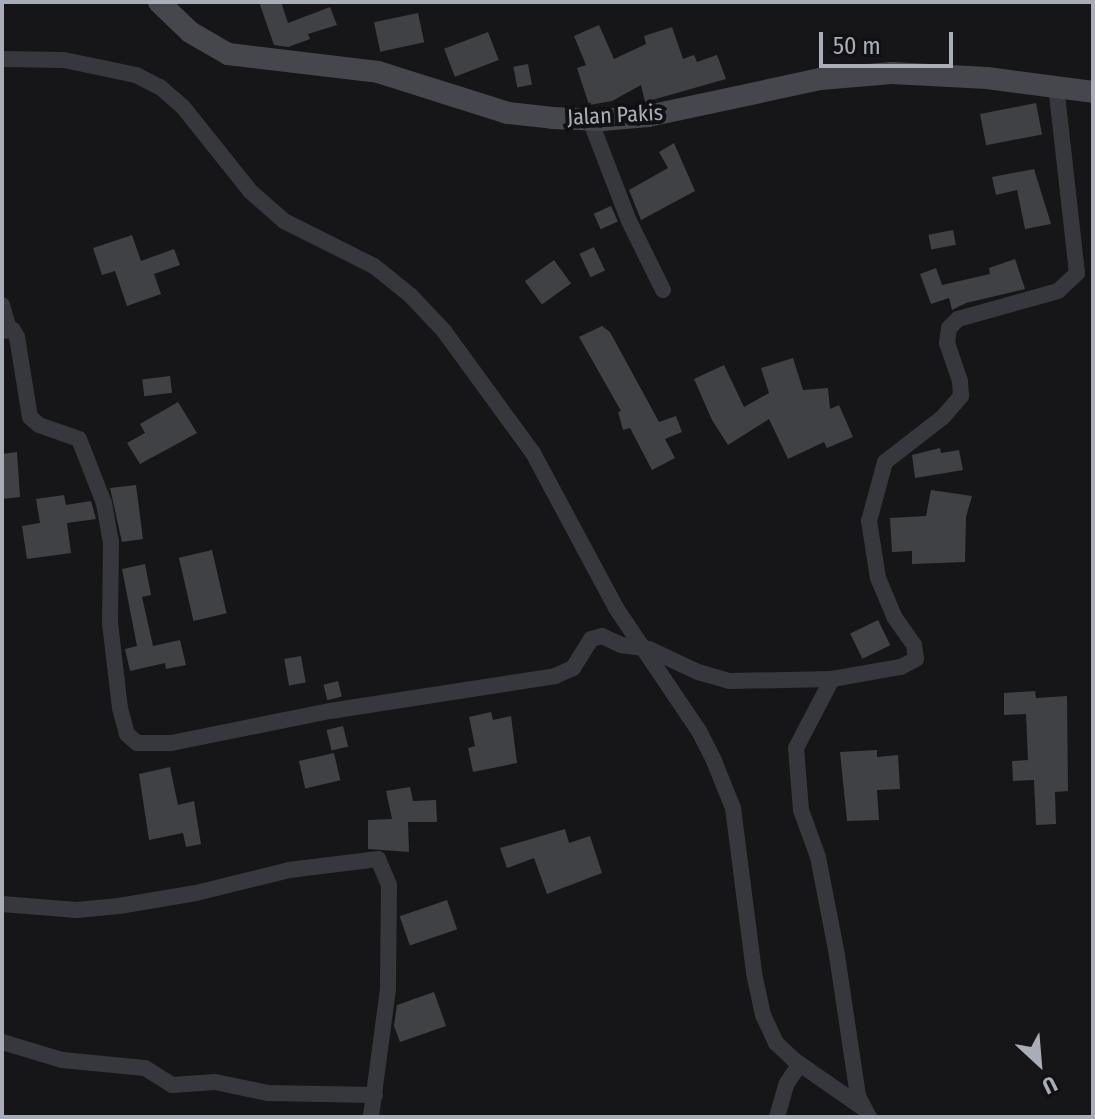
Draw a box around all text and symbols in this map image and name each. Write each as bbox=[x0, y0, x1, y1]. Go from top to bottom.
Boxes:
scale bar bbox=[823, 16, 957, 66]
text: 50 m bbox=[833, 32, 881, 60]
street label: Jalan Pakis bbox=[566, 99, 664, 131]
north arrow bbox=[999, 1023, 1079, 1103]
text: U bbox=[1038, 1070, 1061, 1100]

